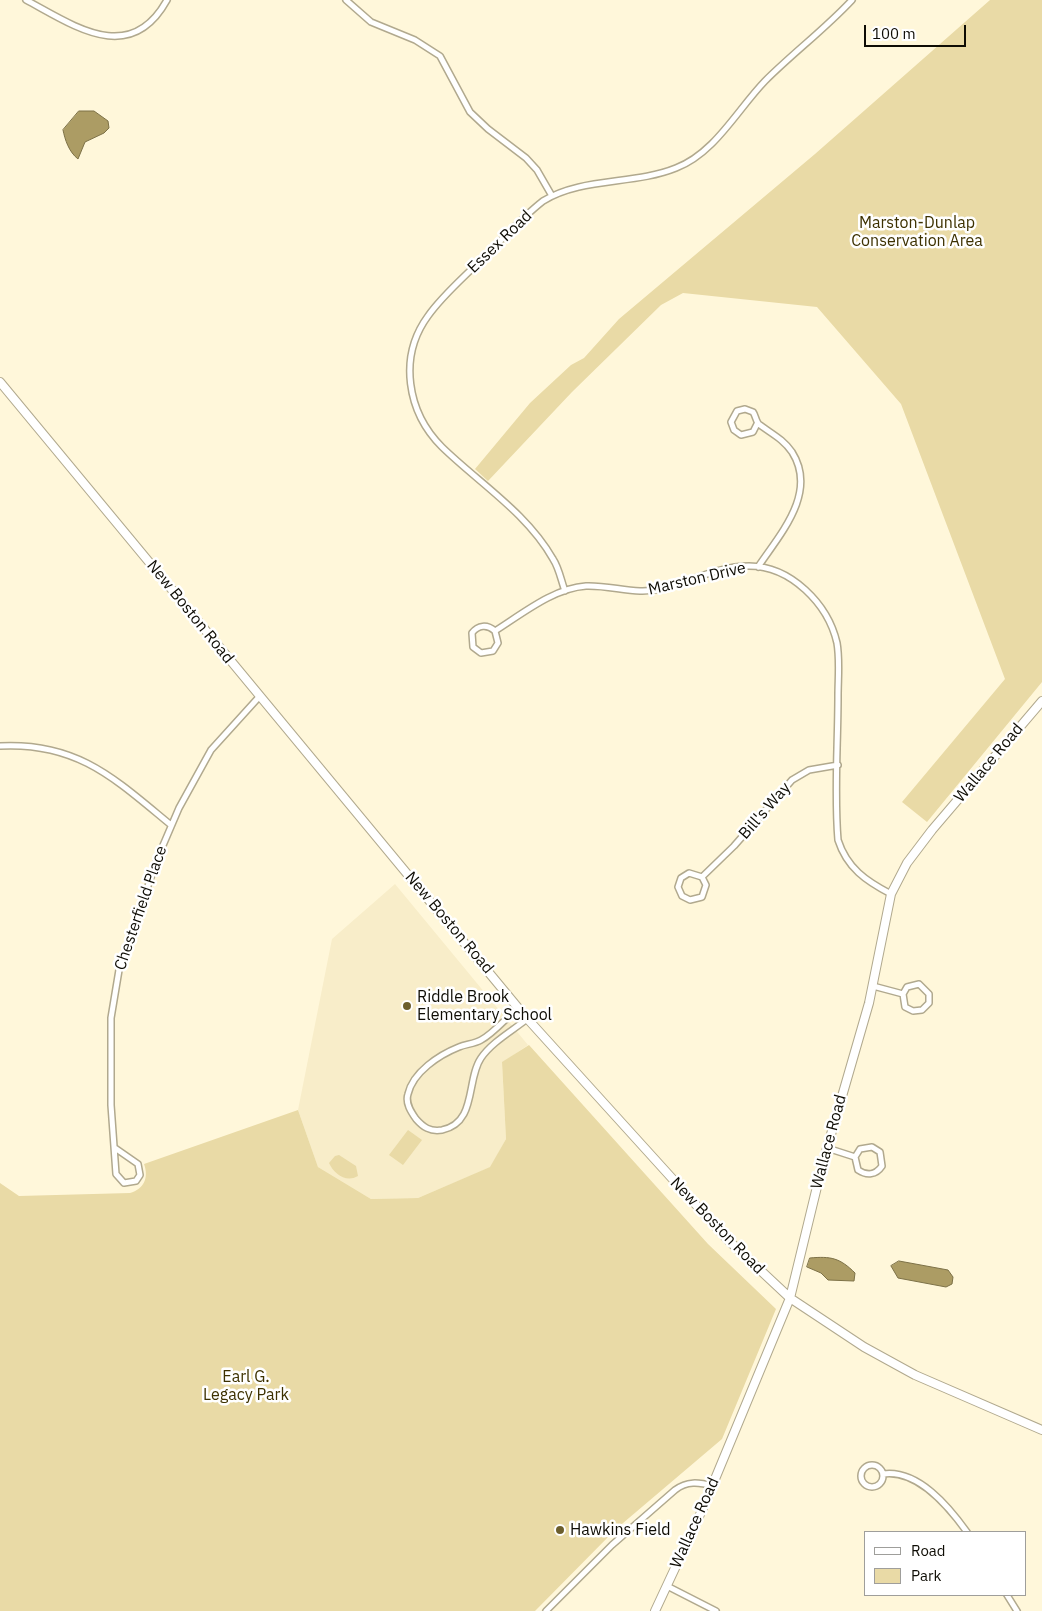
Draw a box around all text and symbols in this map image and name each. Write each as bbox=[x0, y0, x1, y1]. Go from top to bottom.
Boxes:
scale bar bbox=[867, 15, 970, 47]
text: 100 m bbox=[872, 24, 916, 43]
street label: Essex Road bbox=[464, 207, 536, 277]
park label: Marston-Dunlap Conservation Area bbox=[851, 213, 983, 251]
street label: New Boston Road bbox=[142, 556, 238, 668]
street label: Marston Drive bbox=[646, 558, 748, 600]
street label: Wallace Road bbox=[950, 720, 1028, 806]
street label: Bill's Way bbox=[735, 779, 795, 843]
street label: Chesterfield Place bbox=[111, 843, 171, 973]
street label: New Boston Road bbox=[401, 868, 497, 978]
place label: Riddle Brook Elementary School bbox=[417, 987, 552, 1025]
marker: Riddle Brook Elementary School bbox=[401, 1000, 413, 1012]
street label: Wallace Road bbox=[807, 1093, 851, 1191]
street label: New Boston Road bbox=[666, 1174, 768, 1278]
park label: Earl G. Legacy Park bbox=[203, 1367, 289, 1405]
street label: Wallace Road bbox=[666, 1475, 724, 1571]
place label: Hawkins Field bbox=[570, 1520, 671, 1540]
marker: Hawkins Field bbox=[554, 1524, 566, 1536]
legend bbox=[864, 1531, 1027, 1596]
text: Road bbox=[911, 1541, 946, 1560]
text: Park bbox=[911, 1566, 941, 1585]

